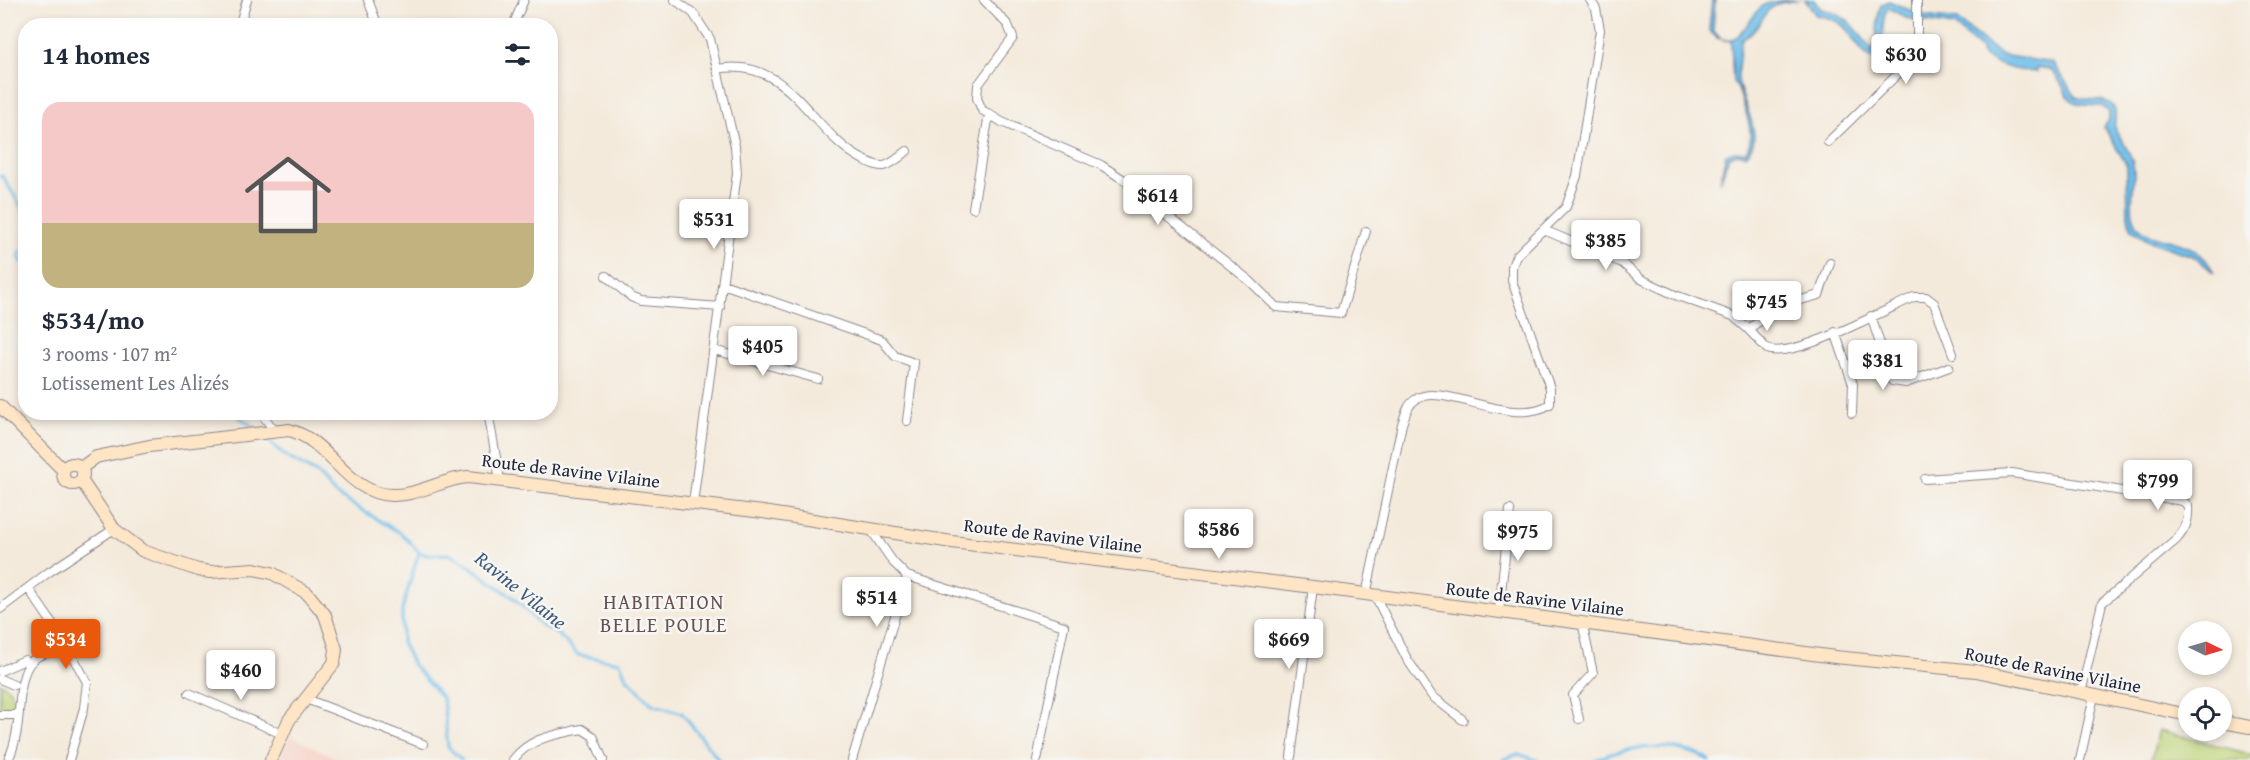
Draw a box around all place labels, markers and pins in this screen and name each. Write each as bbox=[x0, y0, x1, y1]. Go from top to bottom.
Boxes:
pin: $630 bbox=[1870, 34, 1942, 85]
pin: $614 bbox=[1122, 175, 1194, 226]
pin: $531 bbox=[678, 199, 750, 250]
pin: $385 bbox=[1570, 220, 1642, 271]
pin: $745 bbox=[1731, 281, 1803, 332]
pin: $405 bbox=[727, 326, 799, 377]
pin: $381 bbox=[1847, 340, 1919, 391]
pin: $799 bbox=[2122, 460, 2194, 511]
pin: $586 bbox=[1183, 509, 1255, 560]
pin: $975 bbox=[1482, 511, 1554, 562]
pin: $514 bbox=[841, 577, 913, 628]
pin: $534 bbox=[30, 619, 102, 670]
pin: $669 bbox=[1253, 619, 1325, 670]
pin: $460 bbox=[205, 650, 277, 701]

